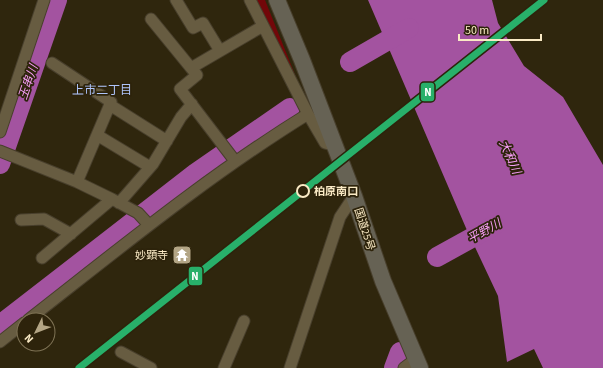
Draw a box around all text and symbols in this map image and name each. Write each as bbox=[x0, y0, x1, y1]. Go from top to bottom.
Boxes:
scale bar bbox=[459, 16, 541, 42]
text: 50 m bbox=[465, 22, 489, 39]
water label: 玉串川 bbox=[15, 60, 43, 102]
district label: 上市二丁目 bbox=[72, 82, 132, 99]
line badge: N bbox=[420, 82, 435, 102]
text: N bbox=[424, 85, 432, 100]
water label: 大和川 bbox=[494, 137, 525, 179]
marker: 柏原南口 bbox=[296, 184, 310, 198]
place label: 柏原南口 bbox=[314, 184, 358, 199]
street label: 国道25号 bbox=[351, 206, 378, 252]
water label: 平野川 bbox=[464, 214, 506, 248]
temple icon: 妙顕寺 bbox=[171, 244, 193, 266]
place label: 妙顕寺 bbox=[135, 248, 168, 263]
line badge: N bbox=[188, 266, 203, 286]
text: N bbox=[191, 269, 199, 284]
north arrow bbox=[16, 312, 56, 352]
text: N bbox=[21, 331, 37, 346]

